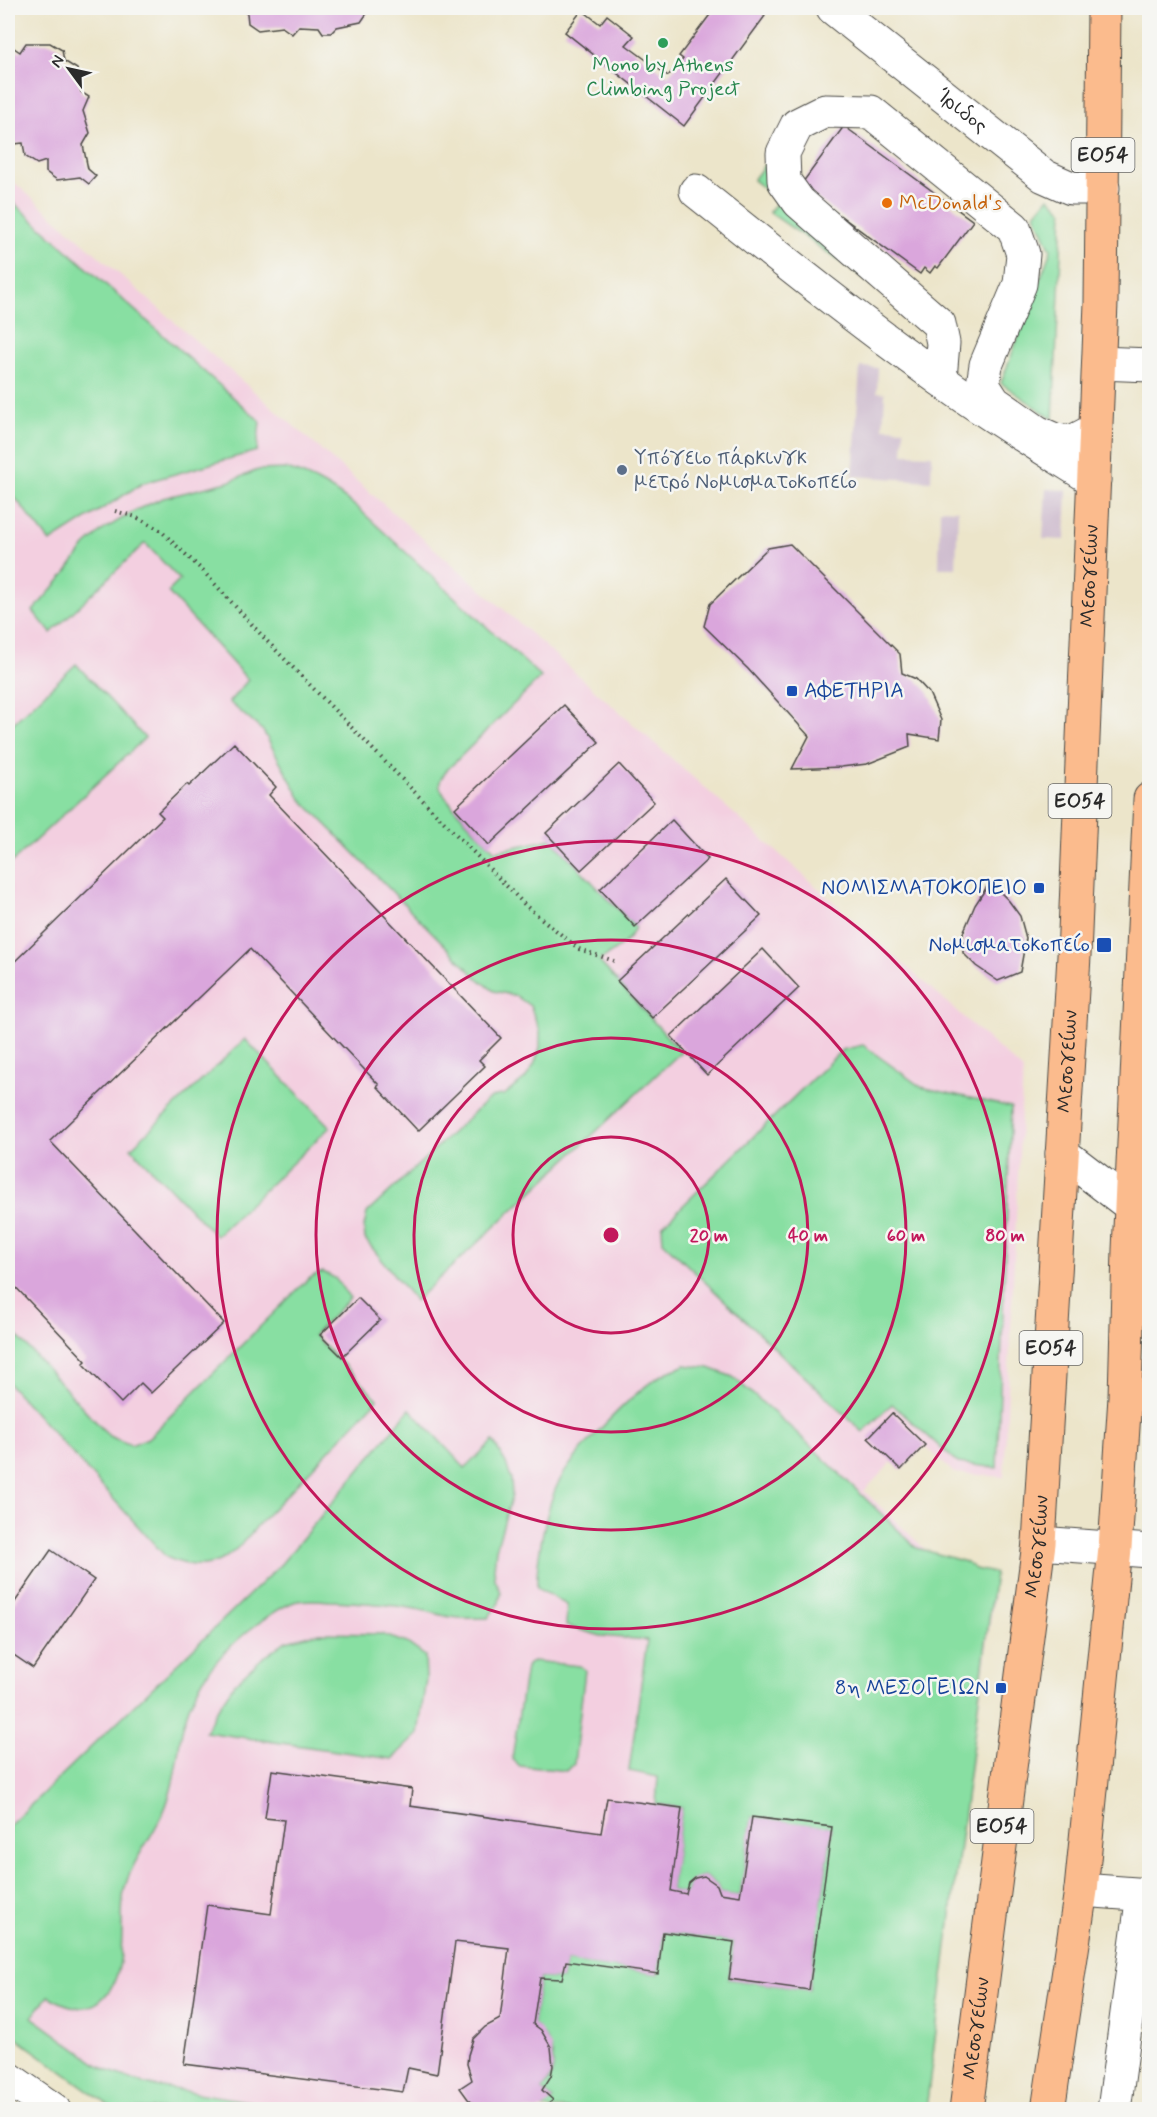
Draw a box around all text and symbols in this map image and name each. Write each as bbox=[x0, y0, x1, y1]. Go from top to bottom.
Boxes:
marker: Mono by Athens Climbing Project bbox=[656, 36, 670, 50]
north arrow bbox=[39, 39, 99, 99]
text: N bbox=[46, 51, 69, 72]
place label: Mono by Athens Climbing Project bbox=[586, 51, 740, 103]
street label: Ίριδος bbox=[931, 82, 993, 140]
road number: ΕΟ54 bbox=[1072, 138, 1134, 172]
place label: McDonald's bbox=[899, 189, 1002, 217]
marker: McDonald's bbox=[880, 196, 894, 210]
place label: Υπόγειο πάρκινγκ μετρό Νομισματοκοπείο bbox=[634, 444, 857, 496]
marker: Υπόγειο πάρκινγκ μετρό Νομισματοκοπείο bbox=[615, 463, 629, 477]
street label: Μεσογείων bbox=[1074, 524, 1106, 628]
place label: ΑΦΕΤΗΡΙΑ bbox=[804, 677, 904, 705]
marker: ΑΦΕΤΗΡΙΑ bbox=[785, 684, 799, 698]
road number: ΕΟ54 bbox=[1048, 784, 1112, 818]
place label: ΝΟΜΙΣΜΑΤΟΚΟΠΕΙΟ bbox=[821, 874, 1027, 902]
marker: ΝΟΜΙΣΜΑΤΟΚΟΠΕΙΟ bbox=[1032, 881, 1046, 895]
place label: Νομισματοκοπείο bbox=[928, 931, 1090, 959]
marker: Νομισματοκοπείο bbox=[1095, 936, 1113, 954]
street label: Μεσογείων bbox=[1051, 1009, 1085, 1114]
text: 20 m bbox=[690, 1224, 728, 1248]
text: 40 m bbox=[788, 1224, 828, 1248]
text: 60 m bbox=[887, 1224, 925, 1248]
text: 80 m bbox=[985, 1224, 1025, 1248]
centre of rings bbox=[601, 1225, 621, 1245]
road number: ΕΟ54 bbox=[1020, 1331, 1082, 1365]
street label: Μεσογείων bbox=[1018, 1494, 1056, 1600]
place label: 8η ΜΕΣΟΓΕΙΩΝ bbox=[835, 1674, 989, 1702]
marker: 8η ΜΕΣΟΓΕΙΩΝ bbox=[994, 1681, 1008, 1695]
road number: ΕΟ54 bbox=[970, 1809, 1034, 1843]
street label: Μεσογείων bbox=[956, 1976, 997, 2082]

